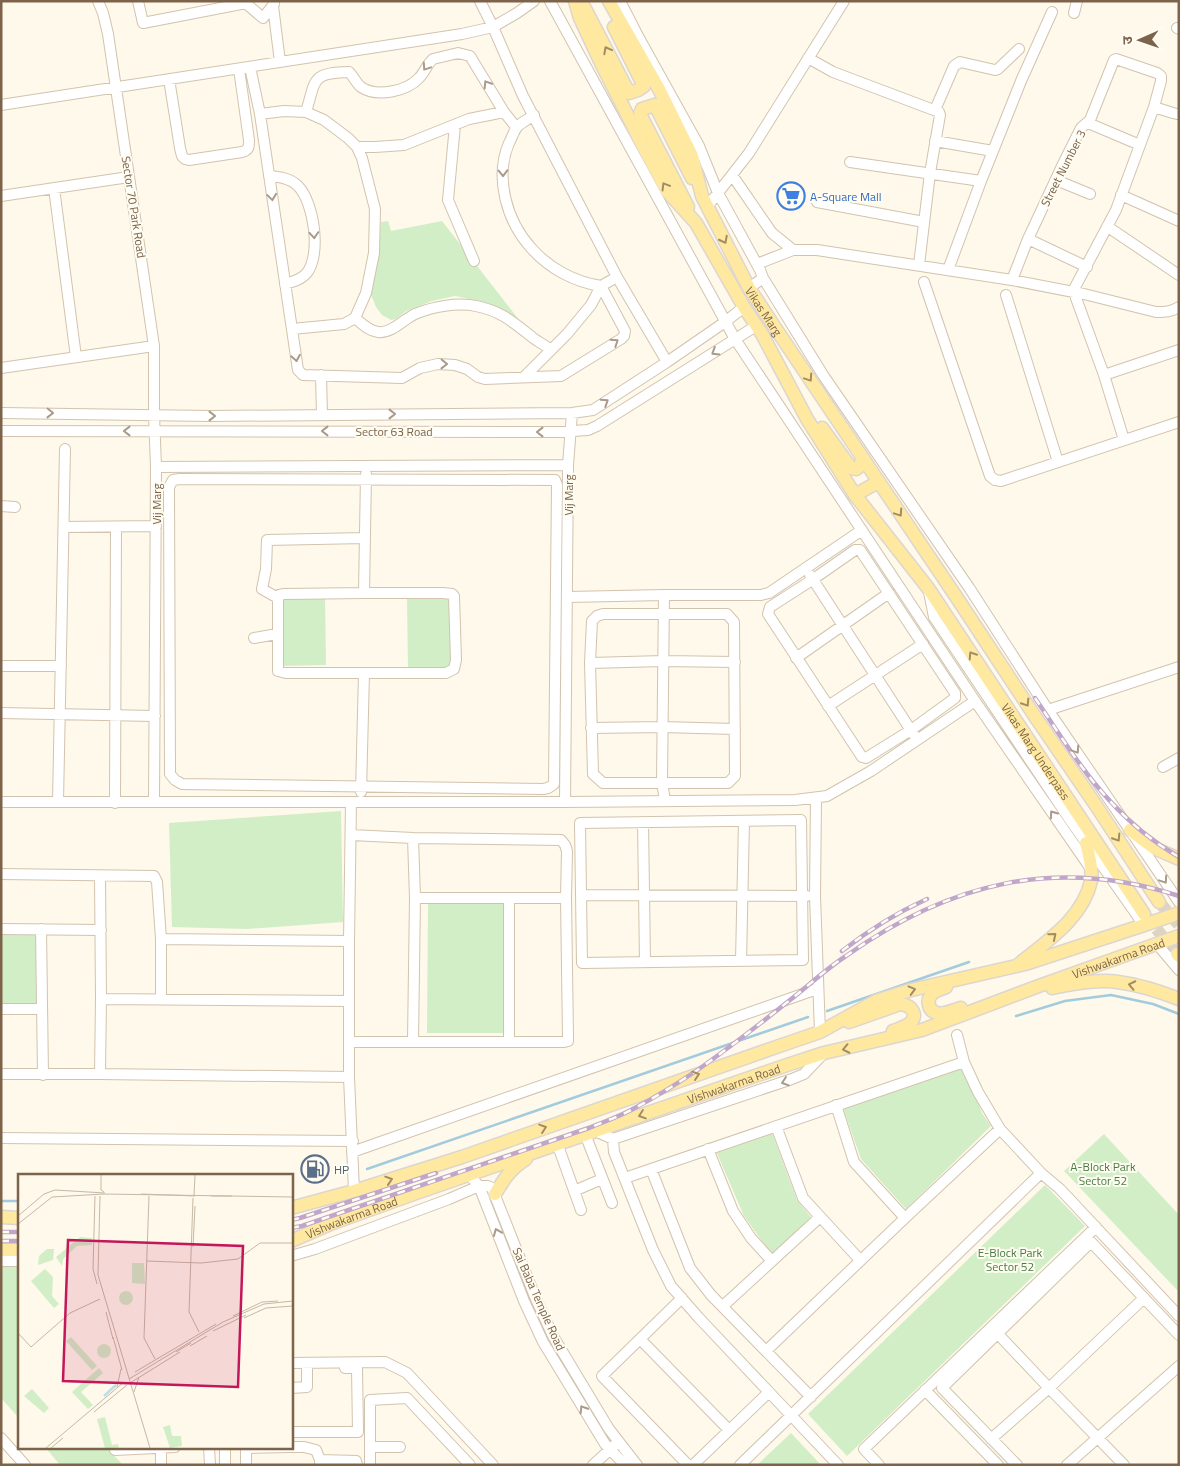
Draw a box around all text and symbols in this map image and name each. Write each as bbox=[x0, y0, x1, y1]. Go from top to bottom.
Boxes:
north arrow bbox=[1115, 15, 1165, 65]
text: उ bbox=[1116, 35, 1137, 45]
one-way arrow bbox=[603, 46, 613, 55]
one-way arrow bbox=[423, 62, 432, 71]
one-way arrow bbox=[484, 81, 493, 90]
street label: Street Number 3 bbox=[1035, 126, 1091, 210]
street label: Sector 70 Park Road bbox=[117, 155, 151, 259]
one-way arrow bbox=[498, 170, 508, 178]
supermarket icon: A-Square Mall bbox=[776, 181, 806, 211]
one-way arrow bbox=[661, 182, 671, 191]
place label: A-Square Mall bbox=[810, 187, 882, 206]
one-way arrow bbox=[266, 194, 277, 202]
one-way arrow bbox=[308, 231, 319, 239]
one-way arrow bbox=[718, 235, 728, 244]
street label: Vikas Marg bbox=[741, 282, 787, 340]
one-way arrow bbox=[609, 339, 619, 348]
one-way arrow bbox=[711, 345, 720, 355]
one-way arrow bbox=[291, 353, 301, 362]
one-way arrow bbox=[440, 359, 448, 370]
one-way arrow bbox=[803, 373, 812, 382]
one-way arrow bbox=[599, 399, 609, 408]
one-way arrow bbox=[46, 408, 54, 419]
one-way arrow bbox=[389, 409, 397, 419]
one-way arrow bbox=[209, 411, 217, 421]
street label: Sector 63 Road bbox=[355, 422, 433, 441]
one-way arrow bbox=[123, 426, 130, 436]
one-way arrow bbox=[320, 426, 328, 436]
one-way arrow bbox=[535, 427, 543, 437]
street label: Vij Marg bbox=[559, 474, 578, 516]
street label: Vij Marg bbox=[147, 483, 166, 525]
one-way arrow bbox=[893, 508, 902, 517]
one-way arrow bbox=[969, 651, 978, 661]
one-way arrow bbox=[1020, 697, 1029, 707]
street label: Vikas Marg Underpass bbox=[997, 699, 1076, 804]
one-way arrow bbox=[1069, 745, 1079, 754]
one-way arrow bbox=[1050, 810, 1059, 820]
one-way arrow bbox=[1111, 832, 1120, 841]
one-way arrow bbox=[1158, 874, 1167, 884]
street label: Vishwakarma Road bbox=[1069, 932, 1167, 983]
one-way arrow bbox=[1047, 933, 1056, 941]
one-way arrow bbox=[1128, 980, 1137, 991]
one-way arrow bbox=[907, 985, 916, 996]
one-way arrow bbox=[841, 1043, 850, 1053]
street label: Vishwakarma Road bbox=[685, 1059, 783, 1108]
one-way arrow bbox=[691, 1071, 700, 1081]
one-way arrow bbox=[782, 1076, 790, 1086]
one-way arrow bbox=[638, 1109, 646, 1119]
one-way arrow bbox=[538, 1124, 546, 1134]
fuel station icon: HP bbox=[300, 1154, 330, 1184]
park label: A-Block Park Sector 52 bbox=[1070, 1157, 1136, 1190]
place label: HP bbox=[334, 1160, 349, 1179]
inset map bbox=[18, 1174, 292, 1448]
one-way arrow bbox=[384, 1176, 392, 1186]
street label: Vishwakarma Road bbox=[302, 1191, 400, 1243]
one-way arrow bbox=[493, 1228, 503, 1236]
park label: E-Block Park Sector 52 bbox=[978, 1243, 1043, 1276]
street label: Sai Baba Temple Road bbox=[508, 1244, 570, 1354]
one-way arrow bbox=[580, 1405, 590, 1414]

